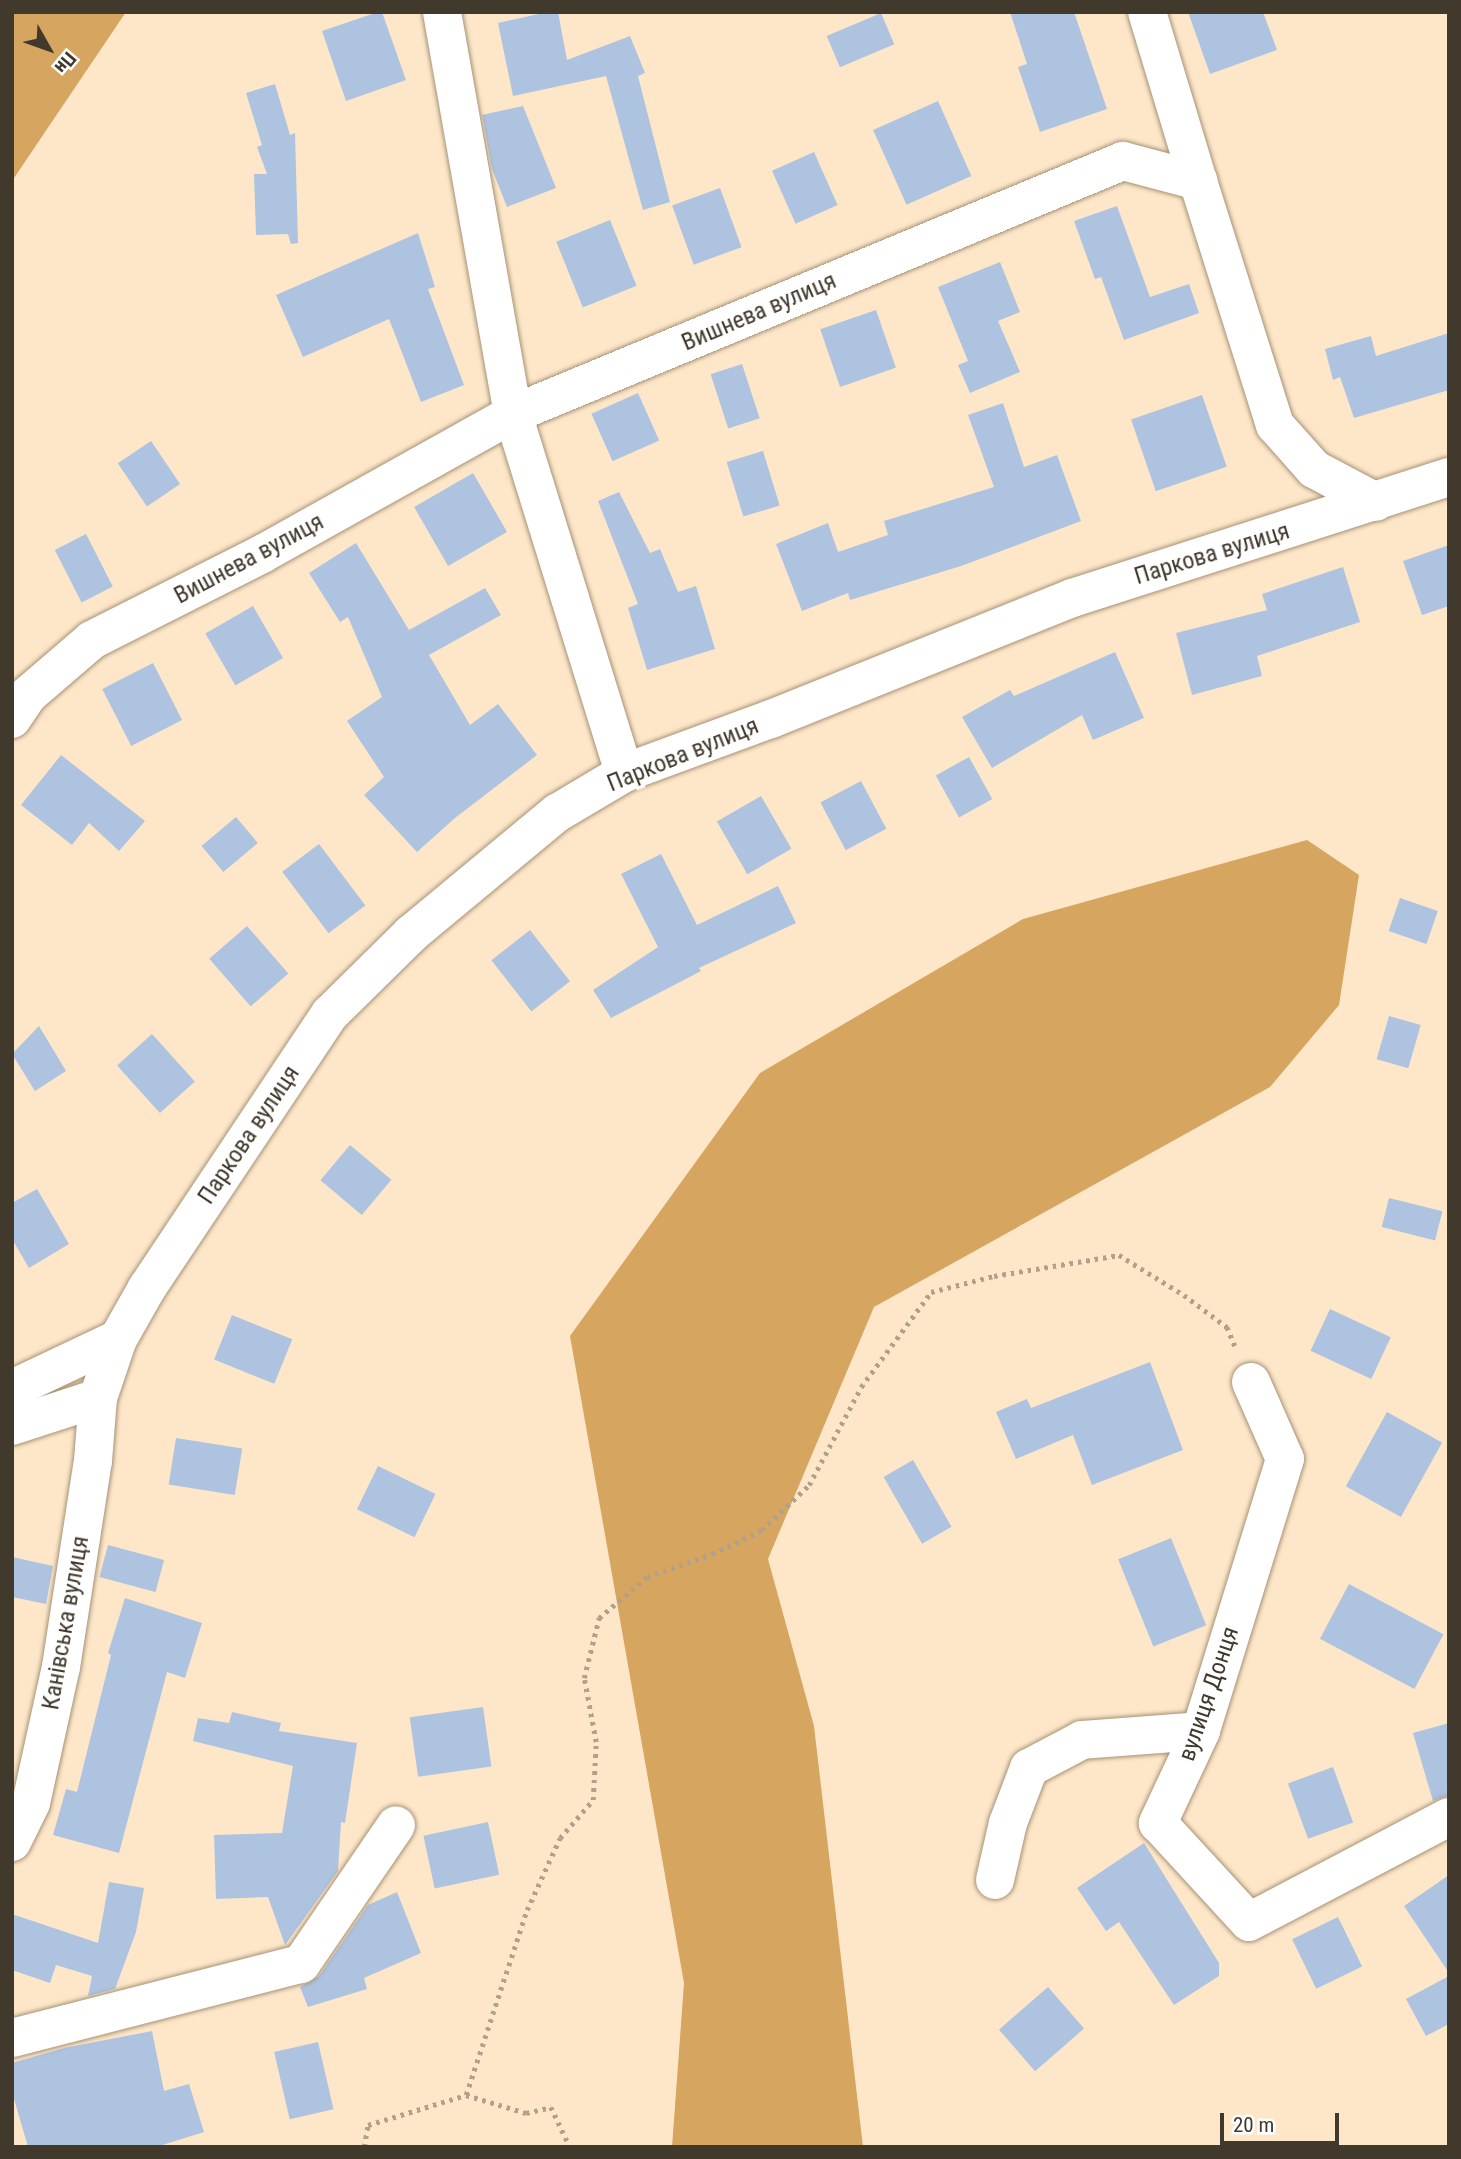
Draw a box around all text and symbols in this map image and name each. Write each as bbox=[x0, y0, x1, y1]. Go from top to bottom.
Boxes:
north arrow bbox=[14, 14, 84, 84]
text: Пн bbox=[50, 47, 81, 78]
street label: Вишнева вулиця bbox=[677, 267, 841, 357]
street label: Вишнева вулиця bbox=[169, 508, 329, 610]
street label: Паркова вулиця bbox=[1131, 517, 1293, 591]
street label: Паркова вулиця bbox=[603, 712, 763, 798]
street label: Паркова вулиця bbox=[192, 1060, 306, 1210]
street label: Канівська вулиця bbox=[37, 1534, 95, 1712]
street label: вулиця Донця bbox=[1173, 1623, 1245, 1765]
scale bar bbox=[1223, 2100, 1342, 2144]
text: 20 m bbox=[1233, 2113, 1274, 2137]

